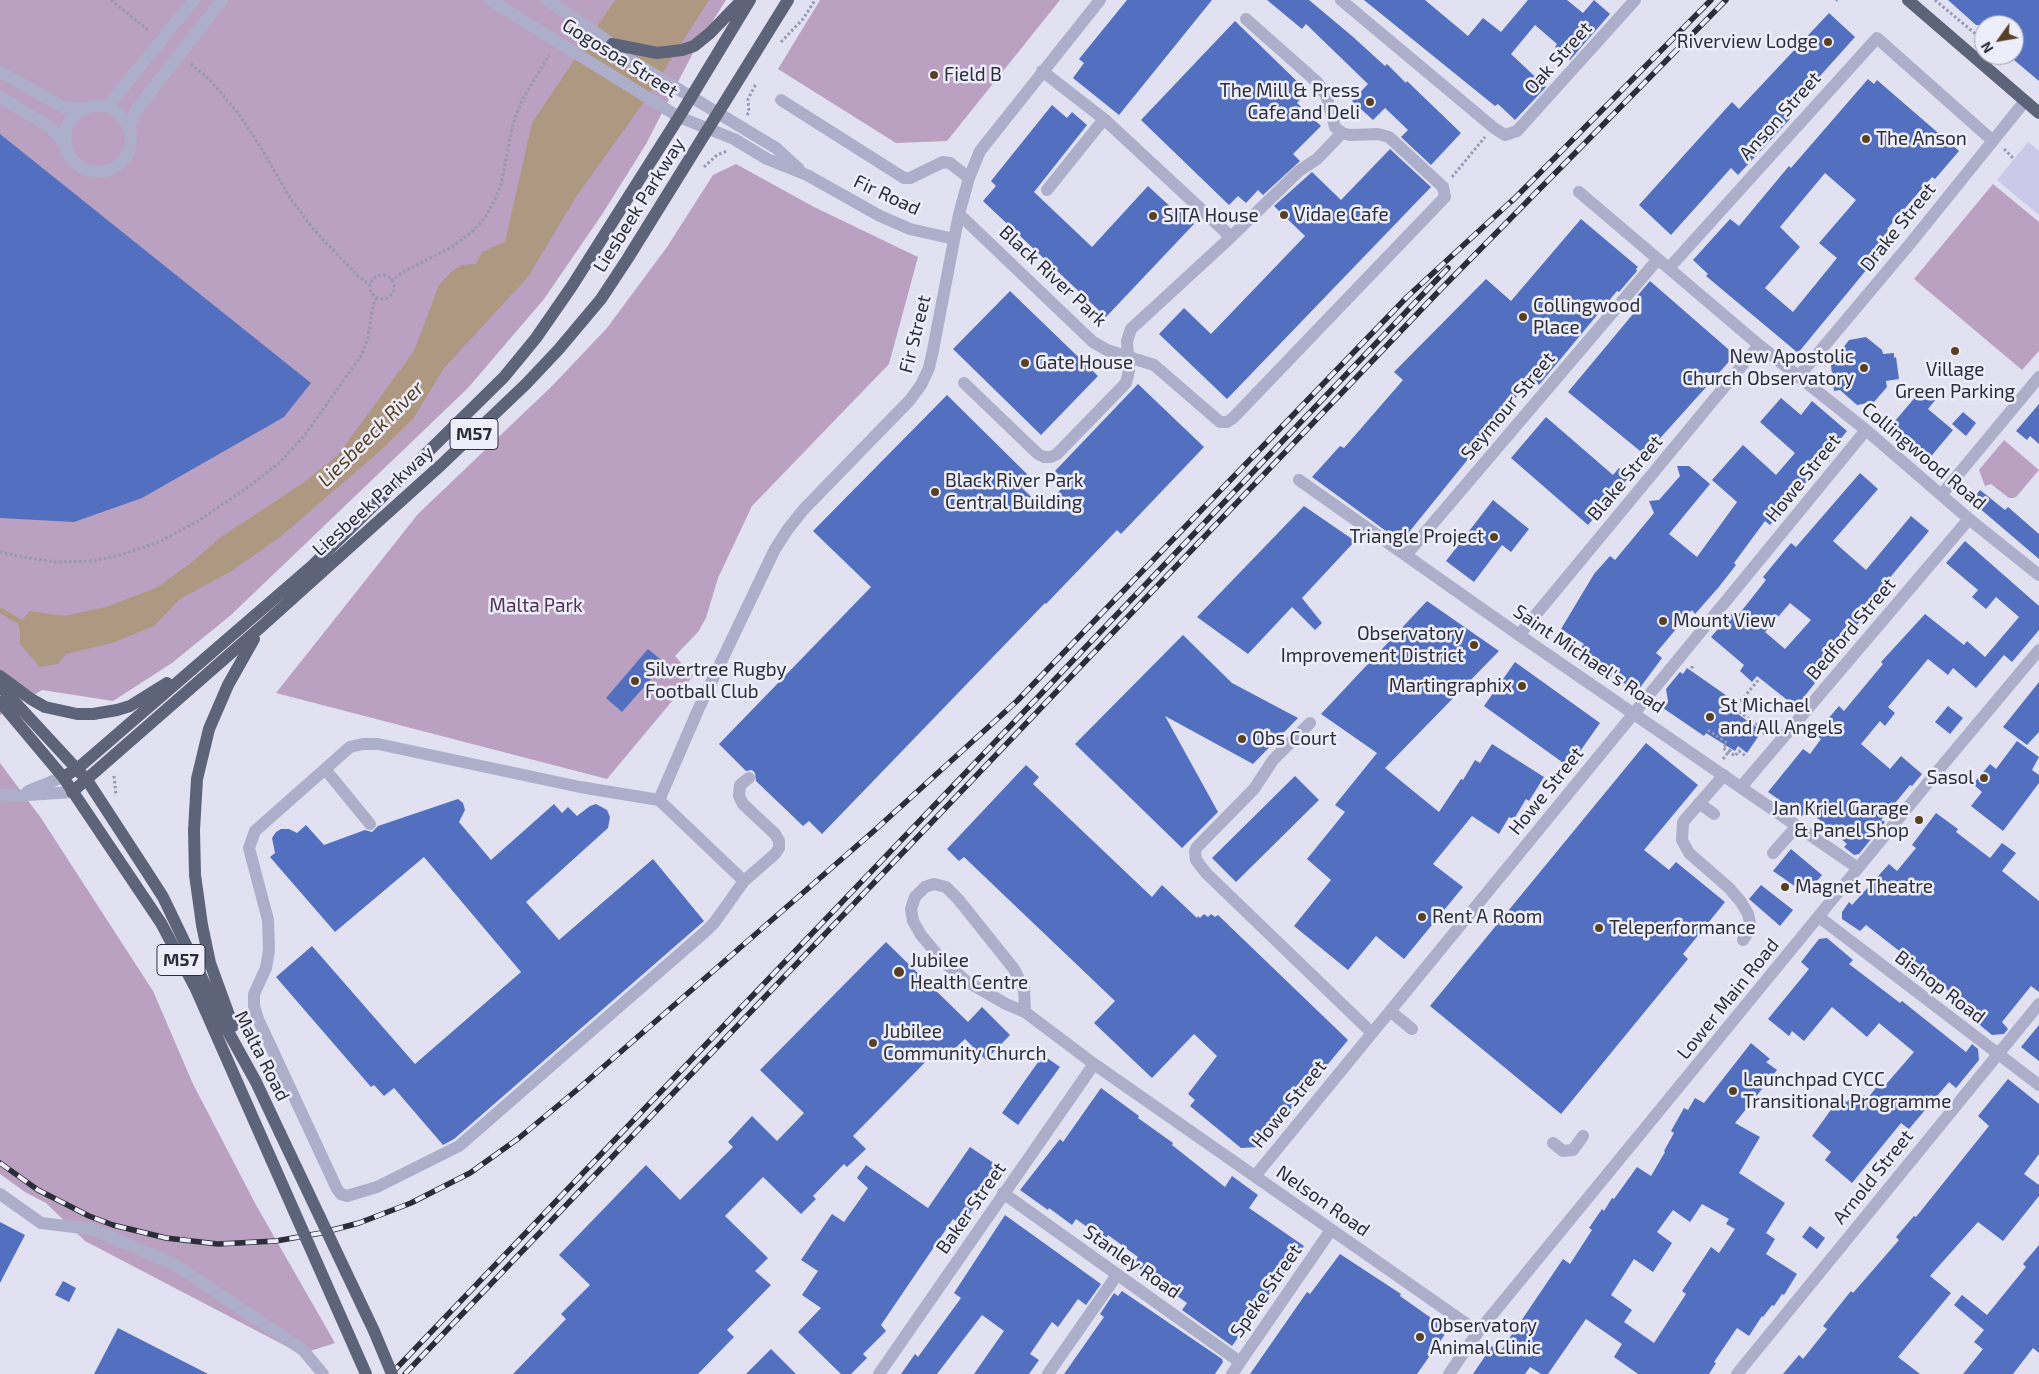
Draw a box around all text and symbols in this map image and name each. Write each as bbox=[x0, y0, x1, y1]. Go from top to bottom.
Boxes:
street label: Gogosoa Street bbox=[558, 13, 682, 103]
north arrow bbox=[1974, 15, 2024, 65]
street label: Oak Street bbox=[1519, 17, 1597, 99]
place label: Riverview Lodge bbox=[1677, 31, 1818, 53]
marker: Riverview Lodge bbox=[1822, 36, 1834, 48]
text: N bbox=[1977, 39, 1997, 56]
place label: Field B bbox=[944, 64, 1002, 86]
street label: Anson Street bbox=[1734, 67, 1826, 165]
marker: Field B bbox=[928, 69, 940, 81]
place label: The Mill & Press Cafe and Deli bbox=[1220, 80, 1360, 124]
marker: The Mill & Press Cafe and Deli bbox=[1364, 96, 1376, 108]
place label: The Anson bbox=[1876, 128, 1967, 150]
street label: Liesbeek Parkway bbox=[588, 133, 690, 277]
marker: The Anson bbox=[1860, 133, 1872, 145]
street label: Fir Road bbox=[850, 170, 924, 220]
street label: Drake Street bbox=[1855, 178, 1941, 276]
place label: Vida e Cafe bbox=[1294, 204, 1389, 226]
place label: SITA House bbox=[1163, 205, 1259, 227]
marker: Vida e Cafe bbox=[1278, 209, 1290, 221]
marker: SITA House bbox=[1147, 210, 1159, 222]
street label: Black River Park bbox=[995, 220, 1111, 332]
street label: Fir Street bbox=[894, 293, 936, 375]
place label: Collingwood Place bbox=[1533, 295, 1640, 339]
marker: Collingwood Place bbox=[1517, 311, 1529, 323]
marker: Village Green Parking bbox=[1949, 345, 1961, 357]
place label: New Apostolic Church Observatory bbox=[1682, 346, 1854, 390]
street label: Seymour Street bbox=[1456, 347, 1560, 465]
place label: Gate House bbox=[1035, 352, 1133, 374]
marker: Gate House bbox=[1019, 357, 1031, 369]
place label: Village Green Parking bbox=[1895, 359, 2015, 403]
marker: New Apostolic Church Observatory bbox=[1858, 362, 1870, 374]
water label: Liesbeeck River bbox=[313, 376, 429, 492]
street label: Collingwood Road bbox=[1857, 397, 1991, 515]
road number: M57 bbox=[450, 418, 498, 449]
street label: Howe Street bbox=[1761, 430, 1845, 526]
street label: Blake Street bbox=[1583, 431, 1667, 525]
street label: Liesbeek Parkway bbox=[308, 441, 438, 561]
place label: Black River Park Central Building bbox=[945, 470, 1083, 514]
marker: Black River Park Central Building bbox=[929, 486, 941, 498]
place label: Triangle Project bbox=[1349, 526, 1484, 548]
marker: Triangle Project bbox=[1488, 531, 1500, 543]
street label: Bedford Street bbox=[1802, 573, 1900, 685]
park label: Malta Park bbox=[489, 595, 583, 617]
street label: Saint Michael's Road bbox=[1509, 600, 1669, 718]
place label: Mount View bbox=[1673, 610, 1776, 632]
marker: Mount View bbox=[1657, 615, 1669, 627]
place label: Observatory Improvement District bbox=[1281, 623, 1464, 667]
marker: Observatory Improvement District bbox=[1468, 639, 1480, 651]
place label: Silvertree Rugby Football Club bbox=[645, 659, 787, 703]
marker: Silvertree Rugby Football Club bbox=[629, 675, 641, 687]
place label: Martingraphix bbox=[1389, 675, 1512, 697]
marker: Martingraphix bbox=[1516, 680, 1528, 692]
place label: St Michael and All Angels bbox=[1720, 695, 1843, 739]
marker: St Michael and All Angels bbox=[1704, 711, 1716, 723]
place label: Obs Court bbox=[1252, 728, 1337, 750]
marker: Obs Court bbox=[1236, 733, 1248, 745]
street label: Howe Street bbox=[1504, 743, 1588, 839]
place label: Sasol bbox=[1927, 767, 1974, 789]
marker: Sasol bbox=[1978, 772, 1990, 784]
place label: Jan Kriel Garage & Panel Shop bbox=[1772, 798, 1909, 842]
marker: Jan Kriel Garage & Panel Shop bbox=[1913, 814, 1925, 826]
place label: Magnet Theatre bbox=[1795, 876, 1933, 898]
marker: Magnet Theatre bbox=[1779, 881, 1791, 893]
place label: Rent A Room bbox=[1432, 906, 1542, 928]
marker: Rent A Room bbox=[1416, 911, 1428, 923]
place label: Teleperformance bbox=[1609, 917, 1756, 939]
marker: Teleperformance bbox=[1593, 922, 1605, 934]
street label: Lower Main Road bbox=[1672, 934, 1784, 1064]
road number: M57 bbox=[157, 944, 205, 976]
street label: Bishop Road bbox=[1890, 946, 1990, 1028]
place label: Jubilee Health Centre bbox=[910, 950, 1028, 994]
marker: Jubilee Health Centre bbox=[892, 965, 906, 979]
street label: Malta Road bbox=[230, 1007, 294, 1105]
place label: Jubilee Community Church bbox=[883, 1021, 1046, 1065]
marker: Jubilee Community Church bbox=[867, 1037, 879, 1049]
street label: Howe Street bbox=[1247, 1056, 1331, 1152]
place label: Launchpad CYCC Transitional Programme bbox=[1743, 1069, 1951, 1113]
marker: Launchpad CYCC Transitional Programme bbox=[1727, 1085, 1739, 1097]
street label: Arnold Street bbox=[1828, 1125, 1918, 1229]
street label: Baker Street bbox=[931, 1158, 1011, 1258]
street label: Nelson Road bbox=[1272, 1160, 1374, 1242]
street label: Stanley Road bbox=[1079, 1220, 1185, 1304]
street label: Speke Street bbox=[1226, 1240, 1306, 1342]
place label: Observatory Animal Clinic bbox=[1430, 1315, 1541, 1359]
marker: Observatory Animal Clinic bbox=[1414, 1331, 1426, 1343]

